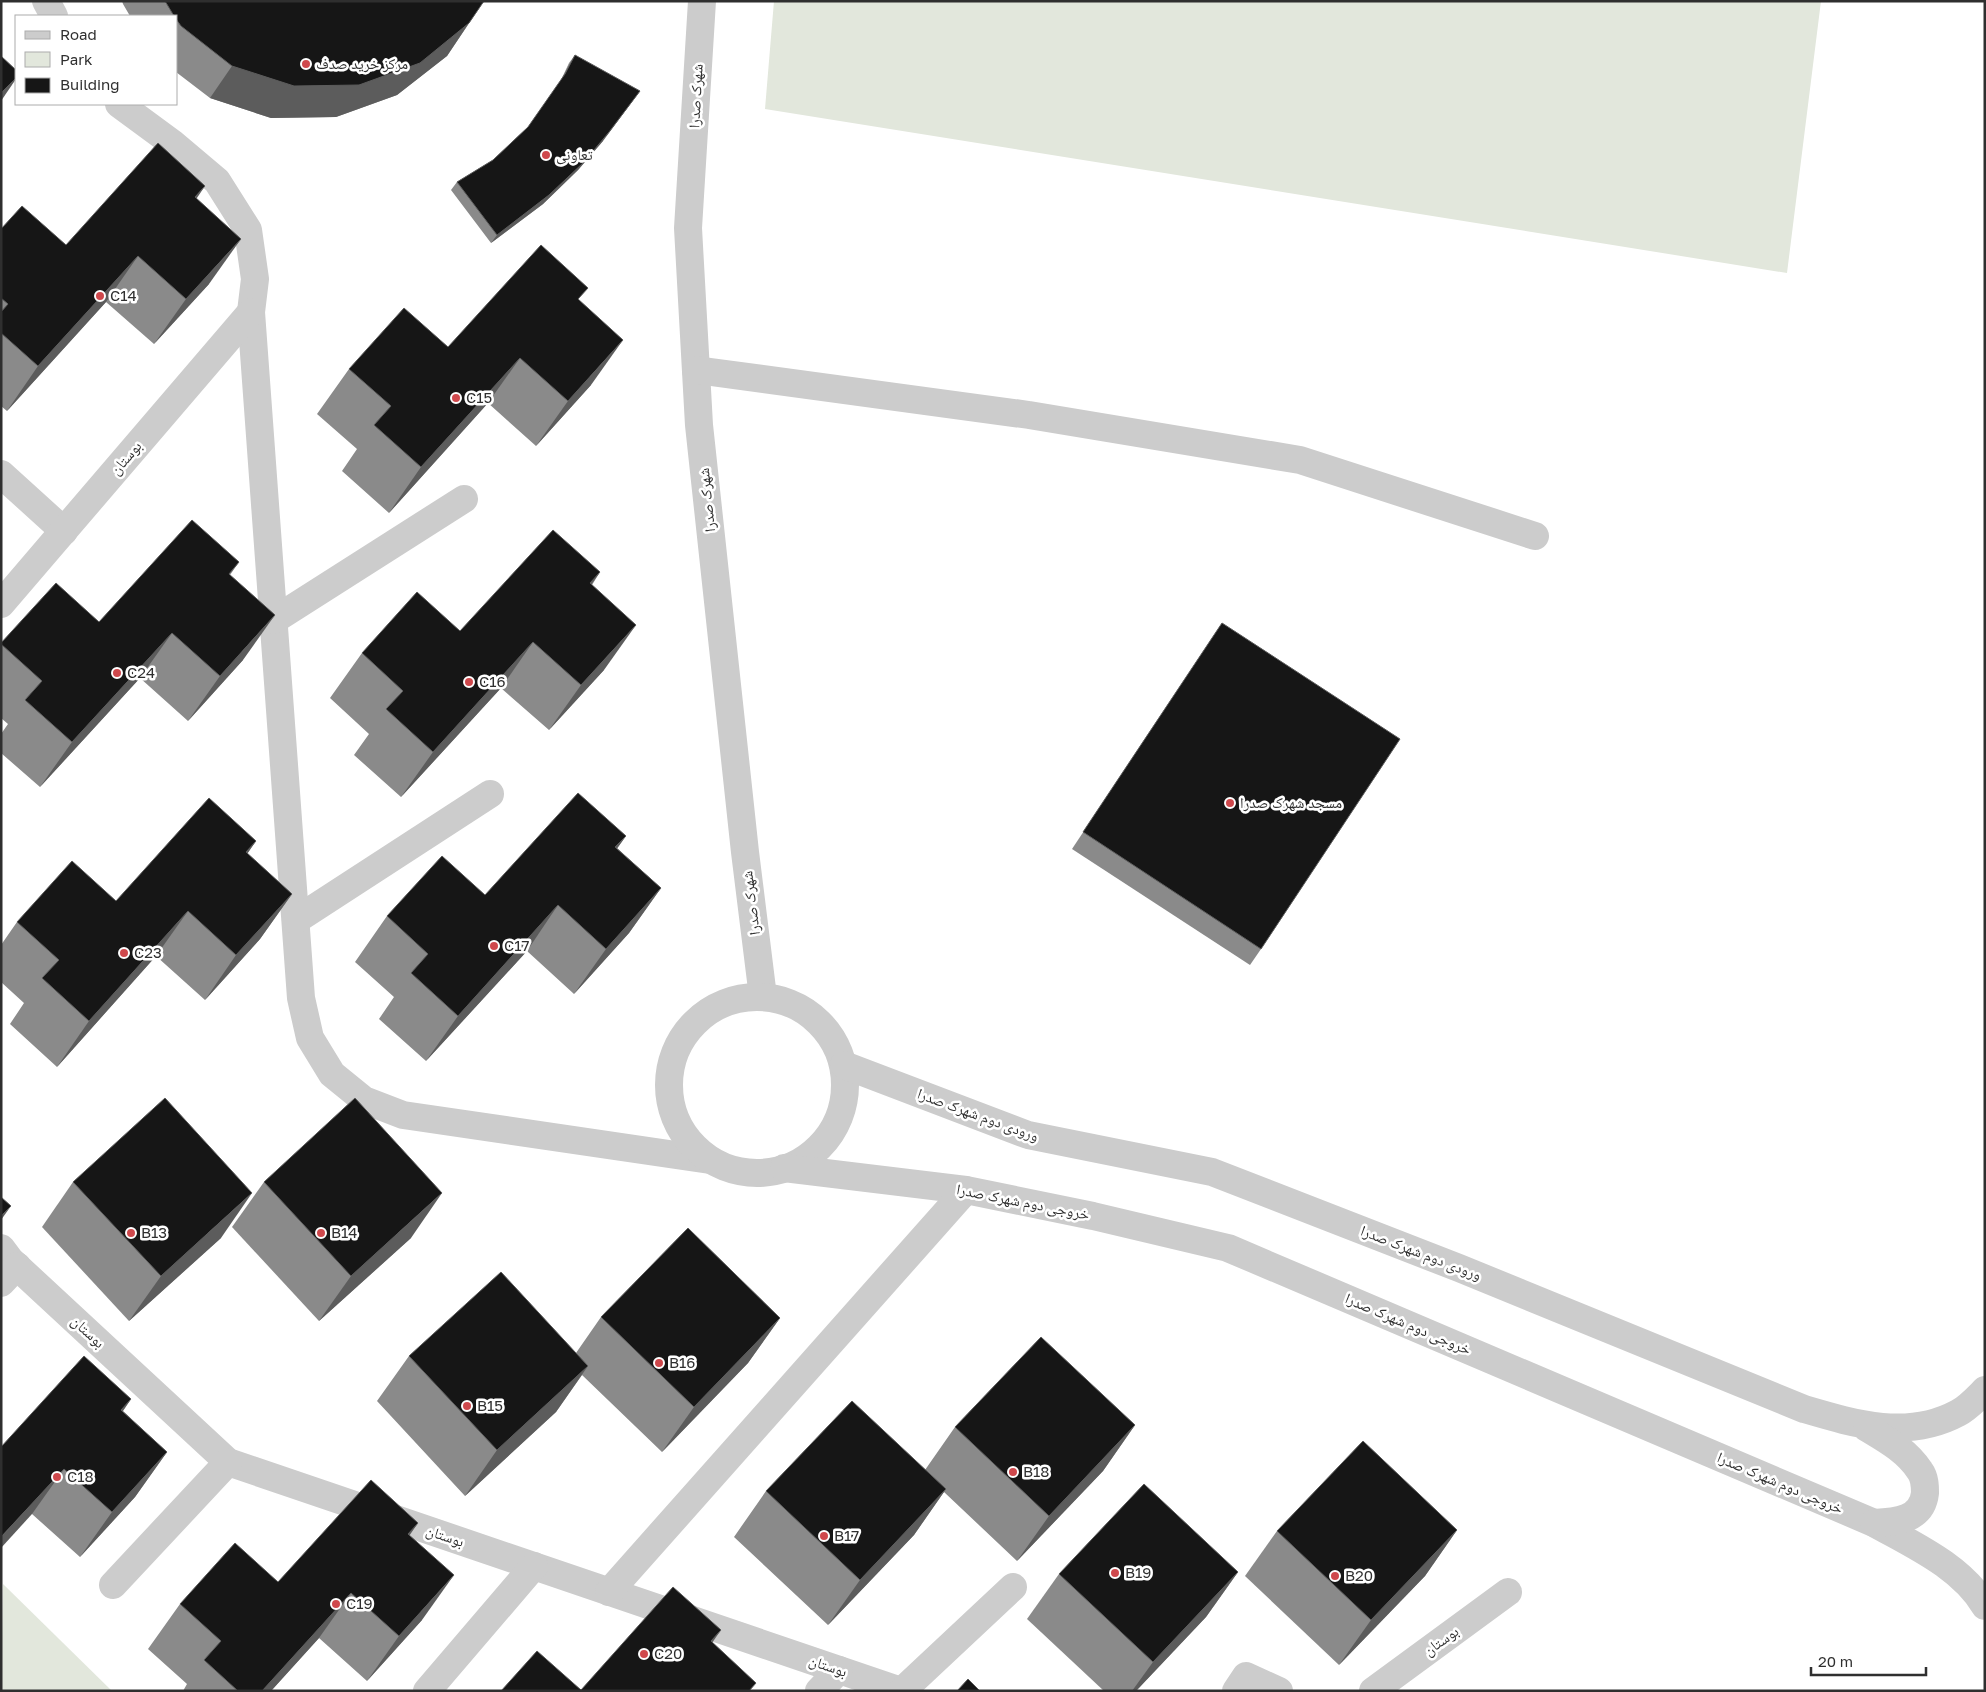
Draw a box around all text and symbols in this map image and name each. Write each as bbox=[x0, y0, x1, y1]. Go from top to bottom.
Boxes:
legend bbox=[15, 15, 178, 105]
text: Road bbox=[60, 25, 97, 43]
text: Park bbox=[60, 50, 93, 68]
place label: مرکز خرید صدف bbox=[316, 54, 408, 73]
marker: مرکز خرید صدف bbox=[300, 58, 312, 70]
street label: شهرک صدرا bbox=[684, 63, 707, 129]
text: Building bbox=[60, 75, 120, 93]
place label: تعاونی bbox=[556, 145, 593, 165]
marker: تعاونی bbox=[540, 149, 552, 161]
place label: C14 bbox=[110, 286, 137, 304]
marker: C14 bbox=[94, 290, 106, 302]
place label: C15 bbox=[466, 388, 492, 406]
marker: C15 bbox=[450, 392, 462, 404]
street label: بوستان bbox=[106, 437, 146, 479]
street label: شهرک صدرا bbox=[694, 467, 719, 533]
place label: C24 bbox=[127, 663, 155, 681]
marker: C24 bbox=[111, 667, 123, 679]
place label: C16 bbox=[479, 672, 506, 690]
marker: C16 bbox=[463, 676, 475, 688]
place label: مسجد شهرک صدرا bbox=[1240, 793, 1342, 812]
marker: مسجد شهرک صدرا bbox=[1224, 797, 1236, 809]
street label: شهرک صدرا bbox=[737, 870, 764, 936]
place label: C17 bbox=[504, 936, 529, 954]
marker: C17 bbox=[488, 940, 500, 952]
place label: C23 bbox=[134, 943, 162, 961]
marker: C23 bbox=[118, 947, 130, 959]
street label: ورودی دوم شهرک صدرا bbox=[914, 1084, 1042, 1146]
street label: خروجی دوم شهرک صدرا bbox=[955, 1179, 1092, 1225]
street label: ورودی دوم شهرک صدرا bbox=[1358, 1221, 1484, 1285]
place label: B13 bbox=[141, 1223, 167, 1241]
place label: B14 bbox=[331, 1223, 357, 1241]
marker: B13 bbox=[125, 1227, 137, 1239]
marker: B14 bbox=[315, 1227, 327, 1239]
street label: خروجی دوم شهرک صدرا bbox=[1342, 1288, 1474, 1360]
street label: بوستان bbox=[67, 1311, 109, 1353]
place label: B16 bbox=[669, 1353, 695, 1371]
marker: B16 bbox=[653, 1357, 665, 1369]
place label: B15 bbox=[477, 1396, 503, 1414]
marker: B15 bbox=[461, 1400, 473, 1412]
street label: خروجی دوم شهرک صدرا bbox=[1714, 1447, 1846, 1519]
place label: B18 bbox=[1023, 1462, 1049, 1480]
marker: B18 bbox=[1007, 1466, 1019, 1478]
place label: C18 bbox=[67, 1467, 94, 1485]
marker: C18 bbox=[51, 1471, 63, 1483]
street label: بوستان bbox=[423, 1520, 467, 1552]
place label: B17 bbox=[834, 1526, 859, 1544]
marker: B17 bbox=[818, 1530, 830, 1542]
place label: B19 bbox=[1125, 1563, 1151, 1581]
place label: B20 bbox=[1345, 1566, 1373, 1584]
marker: B19 bbox=[1109, 1567, 1121, 1579]
marker: B20 bbox=[1329, 1570, 1341, 1582]
place label: C19 bbox=[346, 1594, 373, 1612]
marker: C19 bbox=[330, 1598, 342, 1610]
street label: بوستان bbox=[1419, 1621, 1463, 1661]
place label: C20 bbox=[654, 1644, 682, 1662]
scale bar bbox=[1811, 1644, 1926, 1676]
marker: C20 bbox=[638, 1648, 650, 1660]
street label: بوستان bbox=[806, 1650, 850, 1682]
text: 20 m bbox=[1818, 1652, 1853, 1670]

